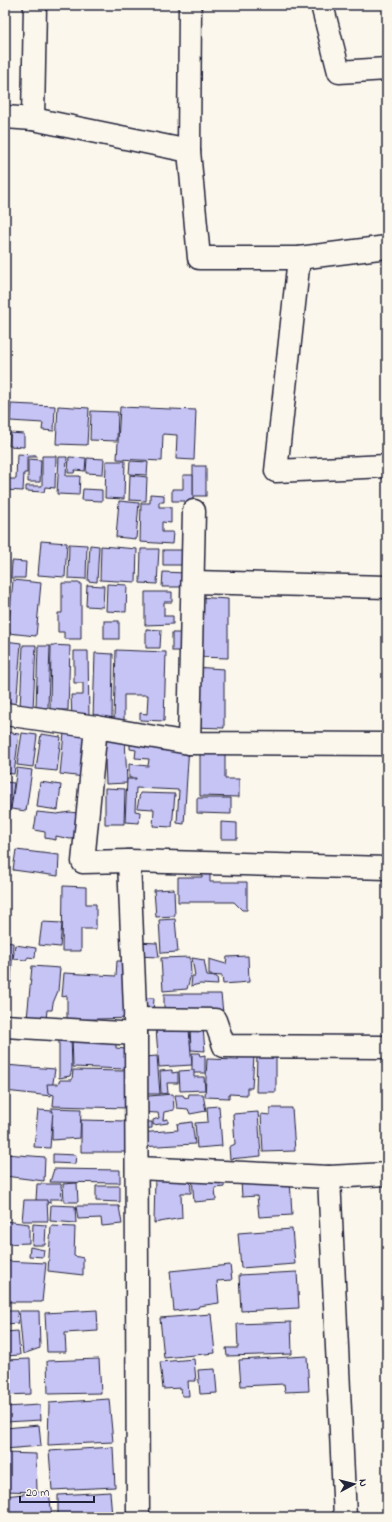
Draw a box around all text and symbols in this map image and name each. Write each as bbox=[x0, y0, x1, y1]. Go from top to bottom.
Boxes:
north arrow bbox=[334, 1464, 374, 1504]
scale bar bbox=[20, 1478, 94, 1504]
text: N bbox=[355, 1478, 371, 1488]
text: 20 m bbox=[26, 1484, 49, 1502]

